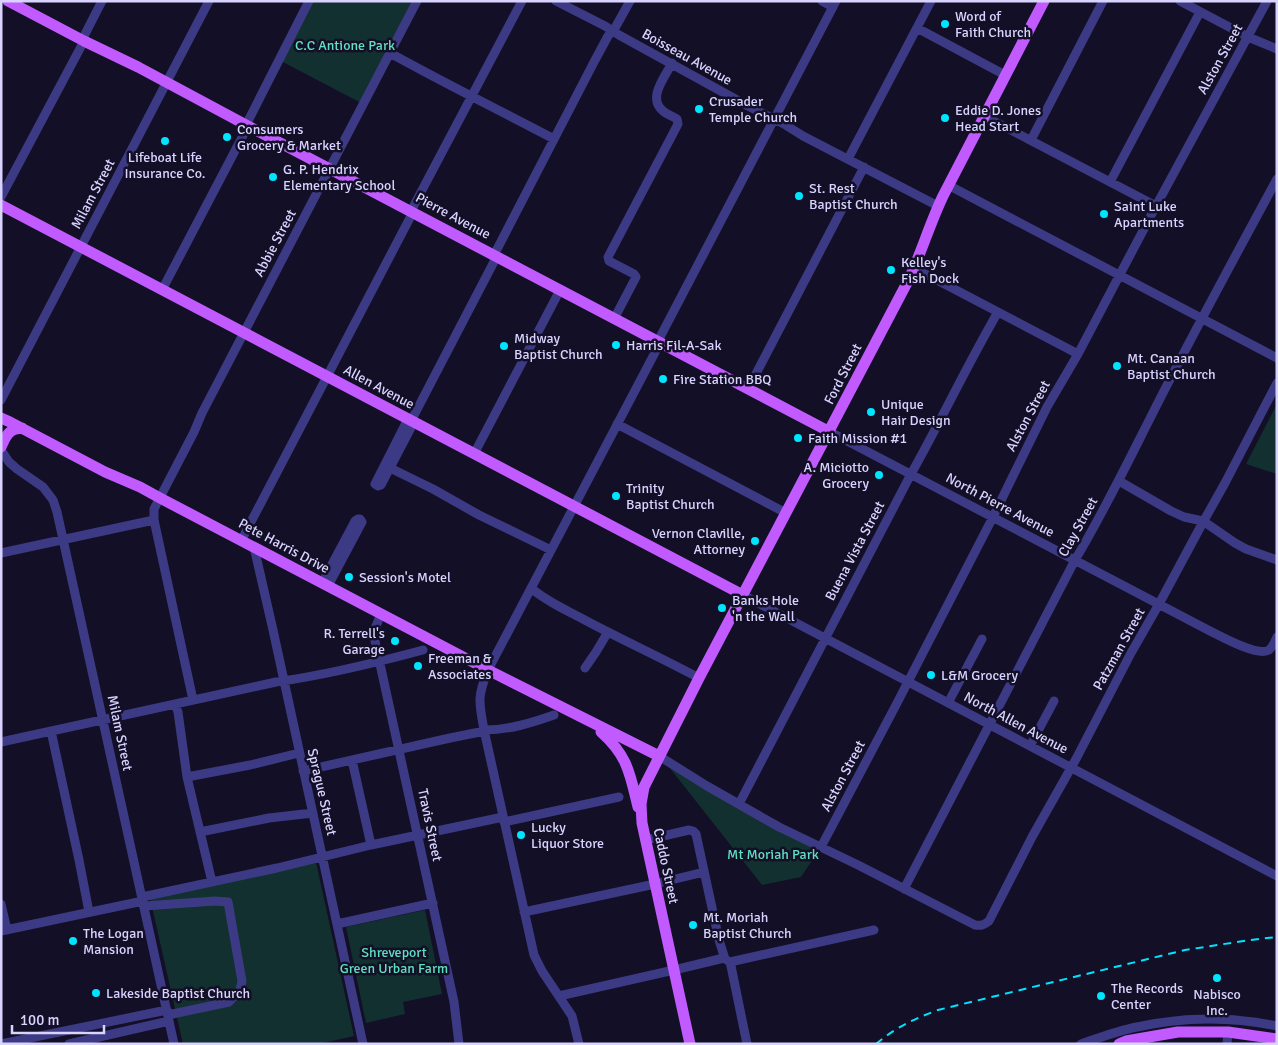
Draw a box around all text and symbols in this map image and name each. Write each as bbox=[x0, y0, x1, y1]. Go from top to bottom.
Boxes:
place label: Word of Faith Church bbox=[955, 8, 1031, 41]
marker: Word of Faith Church bbox=[939, 18, 951, 30]
street label: Alston Street bbox=[1194, 21, 1246, 97]
street label: Boisseau Avenue bbox=[639, 25, 735, 89]
park label: C.C Antione Park bbox=[295, 37, 395, 54]
place label: Crusader Temple Church bbox=[709, 93, 797, 126]
place label: Eddie D. Jones Head Start bbox=[955, 102, 1041, 135]
marker: Crusader Temple Church bbox=[693, 103, 705, 115]
marker: Eddie D. Jones Head Start bbox=[939, 112, 951, 124]
place label: Consumers Grocery & Market bbox=[237, 121, 341, 154]
marker: Consumers Grocery & Market bbox=[221, 131, 233, 143]
marker: Lifeboat Life Insurance Co. bbox=[159, 135, 171, 147]
place label: Lifeboat Life Insurance Co. bbox=[124, 149, 206, 182]
street label: Milam Street bbox=[67, 156, 119, 232]
place label: G. P. Hendrix Elementary School bbox=[283, 161, 396, 194]
marker: G. P. Hendrix Elementary School bbox=[267, 171, 279, 183]
place label: St. Rest Baptist Church bbox=[809, 180, 898, 213]
street label: Pierre Avenue bbox=[413, 189, 493, 243]
marker: St. Rest Baptist Church bbox=[793, 190, 805, 202]
place label: Saint Luke Apartments bbox=[1114, 198, 1184, 231]
street label: Abbie Street bbox=[250, 206, 300, 280]
marker: Saint Luke Apartments bbox=[1098, 208, 1110, 220]
place label: Kelley's Fish Dock bbox=[901, 254, 959, 287]
marker: Kelley's Fish Dock bbox=[885, 264, 897, 276]
place label: Midway Baptist Church bbox=[514, 330, 603, 363]
place label: Harris Fil-A-Sak bbox=[626, 337, 721, 354]
marker: Harris Fil-A-Sak bbox=[610, 339, 622, 351]
marker: Midway Baptist Church bbox=[498, 340, 510, 352]
street label: Ford Street bbox=[820, 341, 866, 407]
place label: Mt. Canaan Baptist Church bbox=[1127, 350, 1216, 383]
marker: Mt. Canaan Baptist Church bbox=[1111, 360, 1123, 372]
street label: Allen Avenue bbox=[341, 361, 417, 413]
place label: Fire Station BBQ bbox=[673, 371, 771, 388]
marker: Fire Station BBQ bbox=[657, 373, 669, 385]
street label: Alston Street bbox=[1002, 378, 1054, 454]
place label: Unique Hair Design bbox=[881, 396, 951, 429]
marker: Unique Hair Design bbox=[865, 406, 877, 418]
place label: Faith Mission #1 bbox=[808, 430, 907, 447]
marker: Faith Mission #1 bbox=[792, 432, 804, 444]
place label: A. Miciotto Grocery bbox=[803, 459, 869, 492]
marker: A. Miciotto Grocery bbox=[873, 469, 885, 481]
street label: North Pierre Avenue bbox=[943, 469, 1057, 541]
place label: Trinity Baptist Church bbox=[626, 480, 715, 513]
marker: Trinity Baptist Church bbox=[610, 490, 622, 502]
street label: Clay Street bbox=[1055, 494, 1101, 560]
street label: Buena Vista Street bbox=[822, 498, 888, 604]
street label: Pete Harris Drive bbox=[235, 515, 333, 577]
place label: Vernon Claville, Attorney bbox=[652, 525, 745, 558]
marker: Vernon Claville, Attorney bbox=[749, 535, 761, 547]
place label: Session's Motel bbox=[359, 569, 451, 586]
marker: Session's Motel bbox=[343, 571, 355, 583]
place label: Banks Hole 'n the Wall bbox=[732, 592, 799, 625]
marker: Banks Hole 'n the Wall bbox=[716, 602, 728, 614]
street label: Patzman Street bbox=[1089, 605, 1149, 693]
place label: R. Terrell's Garage bbox=[323, 625, 385, 658]
marker: R. Terrell's Garage bbox=[389, 635, 401, 647]
place label: Freeman & Associates bbox=[428, 650, 492, 683]
marker: Freeman & Associates bbox=[412, 660, 424, 672]
place label: L&M Grocery bbox=[941, 667, 1018, 684]
marker: L&M Grocery bbox=[925, 669, 937, 681]
street label: North Allen Avenue bbox=[961, 688, 1071, 758]
street label: Milam Street bbox=[104, 694, 136, 773]
street label: Alston Street bbox=[817, 738, 869, 814]
street label: Sprague Street bbox=[304, 747, 340, 837]
street label: Travis Street bbox=[414, 787, 446, 863]
place label: Lucky Liquor Store bbox=[531, 819, 604, 852]
street label: Caddo Street bbox=[650, 827, 682, 906]
marker: Lucky Liquor Store bbox=[515, 829, 527, 841]
park label: Mt Moriah Park bbox=[727, 846, 819, 863]
place label: Mt. Moriah Baptist Church bbox=[703, 909, 792, 942]
marker: Mt. Moriah Baptist Church bbox=[687, 919, 699, 931]
place label: The Logan Mansion bbox=[83, 925, 144, 958]
marker: The Logan Mansion bbox=[67, 935, 79, 947]
park label: Shreveport Green Urban Farm bbox=[340, 944, 448, 977]
marker: Nabisco Inc. bbox=[1211, 972, 1223, 984]
place label: The Records Center bbox=[1111, 980, 1183, 1013]
place label: Lakeside Baptist Church bbox=[106, 985, 250, 1002]
place label: Nabisco Inc. bbox=[1193, 986, 1241, 1019]
marker: Lakeside Baptist Church bbox=[90, 987, 102, 999]
marker: The Records Center bbox=[1095, 990, 1107, 1002]
scale bar bbox=[12, 1002, 105, 1034]
text: 100 m bbox=[20, 1011, 60, 1029]

